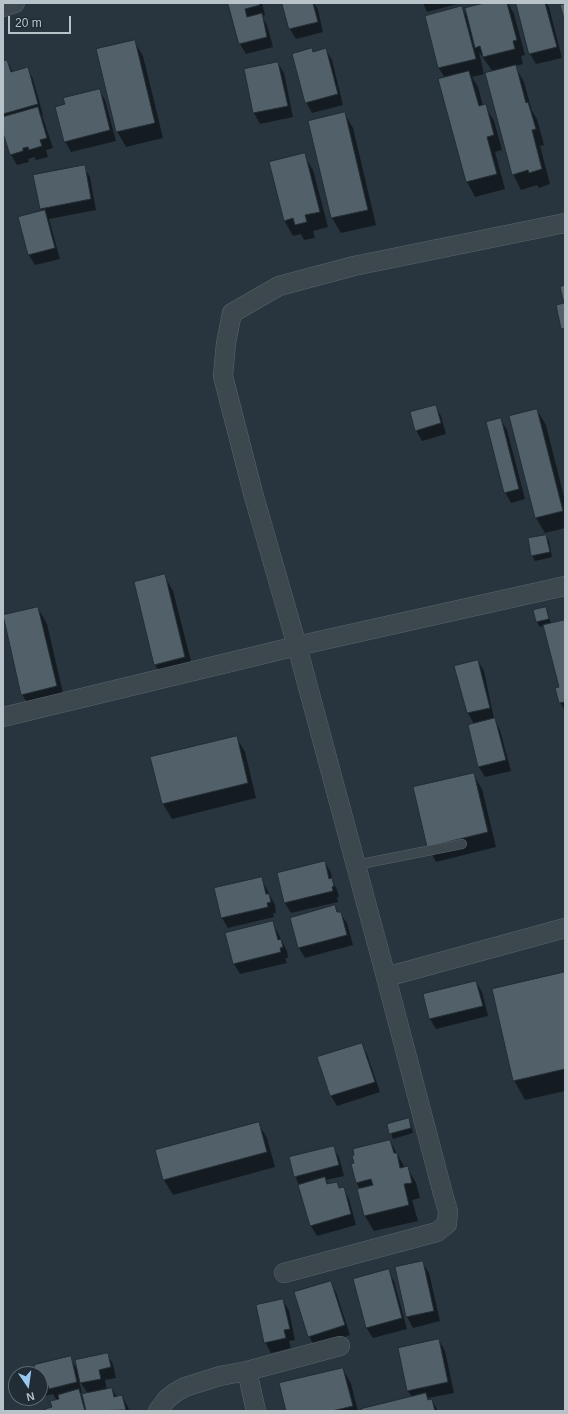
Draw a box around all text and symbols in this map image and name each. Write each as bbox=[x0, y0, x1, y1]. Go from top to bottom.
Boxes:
scale bar bbox=[10, 8, 73, 34]
text: 20 m bbox=[15, 16, 42, 30]
north arrow bbox=[8, 1366, 48, 1406]
text: N bbox=[25, 1390, 36, 1403]

